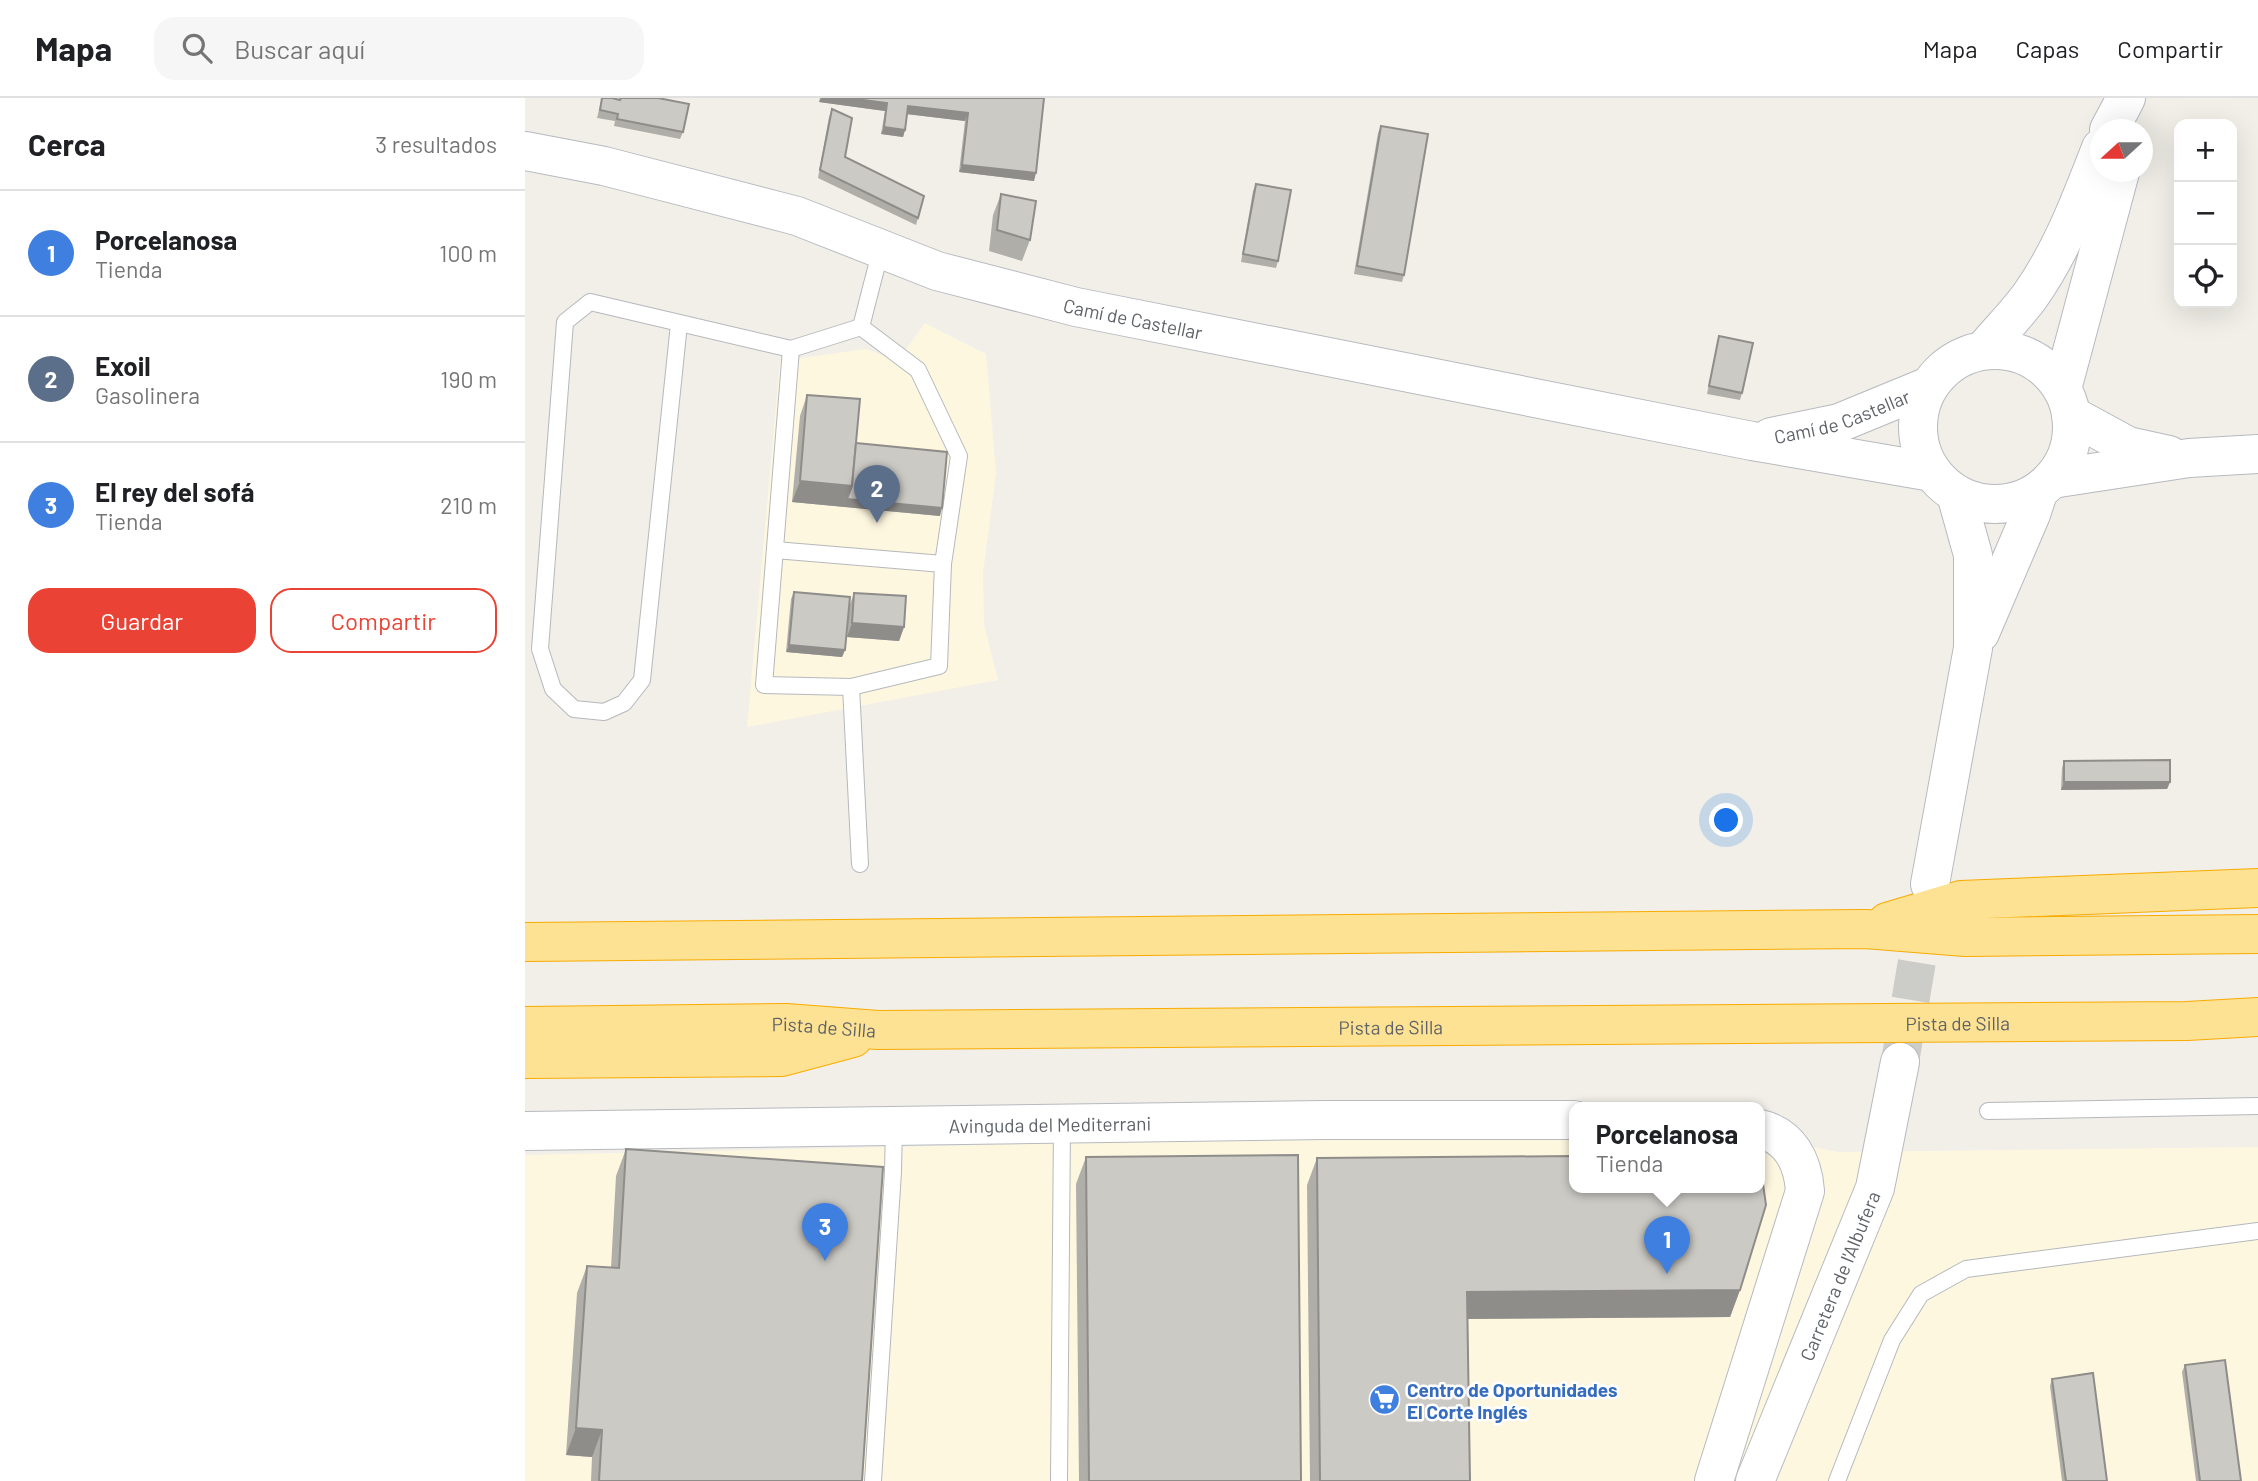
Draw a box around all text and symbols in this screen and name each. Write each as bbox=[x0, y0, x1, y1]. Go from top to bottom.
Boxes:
search box bbox=[154, 17, 644, 80]
text: Mapa bbox=[35, 28, 112, 68]
icon: search bbox=[178, 29, 216, 67]
text: Buscar aquí bbox=[234, 33, 365, 64]
text: Mapa bbox=[1923, 34, 1978, 63]
text: Capas bbox=[2016, 34, 2079, 63]
text: Compartir bbox=[2117, 34, 2223, 63]
north arrow bbox=[2090, 119, 2153, 182]
map controls bbox=[2174, 119, 2237, 308]
button: + bbox=[2174, 119, 2237, 182]
text: Cerca bbox=[28, 126, 106, 162]
text: 3 resultados bbox=[375, 130, 497, 158]
button: − bbox=[2174, 182, 2237, 245]
text: Porcelanosa bbox=[95, 224, 237, 255]
text: 1 bbox=[47, 239, 55, 267]
text: 100 m bbox=[439, 239, 497, 267]
button: locate bbox=[2174, 245, 2237, 308]
text: Tienda bbox=[95, 255, 162, 283]
street label: Camí de Castellar bbox=[1061, 293, 1205, 343]
text: Exoil bbox=[95, 350, 151, 381]
text: 2 bbox=[45, 365, 57, 393]
text: 190 m bbox=[440, 365, 497, 393]
text: Gasolinera bbox=[95, 381, 200, 409]
street label: Camí de Castellar bbox=[1772, 384, 1913, 448]
pin: 2 bbox=[854, 465, 900, 523]
text: El rey del sofá bbox=[95, 476, 254, 507]
text: 3 bbox=[45, 491, 57, 519]
text: 210 m bbox=[440, 491, 497, 519]
text: Tienda bbox=[95, 507, 162, 535]
button: Guardar bbox=[28, 588, 256, 653]
button: Compartir bbox=[270, 588, 497, 653]
your location bbox=[1709, 803, 1743, 837]
street label: Pista de Silla bbox=[772, 1011, 877, 1041]
street label: Pista de Silla bbox=[1905, 1011, 2010, 1034]
street label: Pista de Silla bbox=[1338, 1015, 1443, 1038]
popup bbox=[1569, 1102, 1765, 1193]
street label: Avinguda del Mediterrani bbox=[949, 1111, 1151, 1137]
text: Porcelanosa bbox=[1596, 1118, 1738, 1149]
text: Tienda bbox=[1596, 1149, 1663, 1177]
street label: Carretera de l'Albufera bbox=[1794, 1187, 1884, 1364]
pin: 3 bbox=[802, 1203, 848, 1261]
pin: 1 bbox=[1644, 1216, 1690, 1274]
place label: Centro de Oportunidades El Corte Inglés bbox=[1407, 1378, 1618, 1423]
supermarket icon: Centro de Oportunidades El Corte Inglés bbox=[1367, 1383, 1401, 1417]

